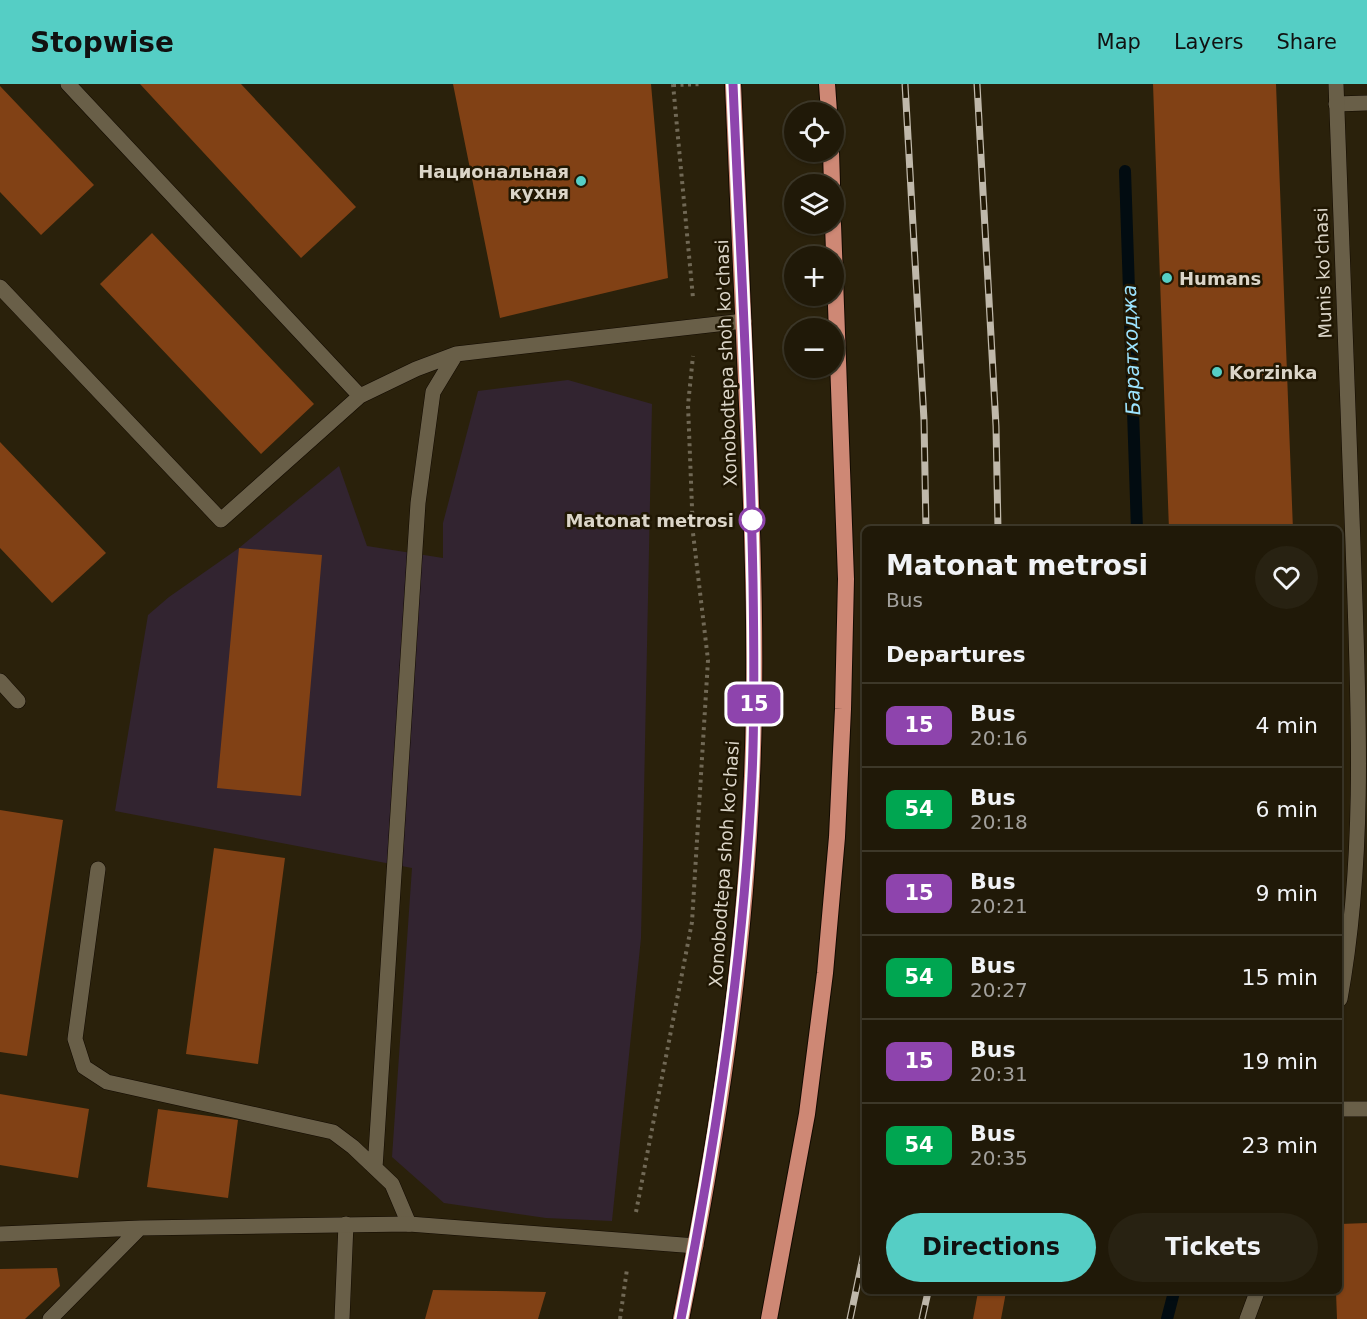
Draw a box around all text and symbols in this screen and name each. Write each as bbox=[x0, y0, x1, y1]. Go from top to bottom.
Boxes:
text: Stopwise bbox=[30, 26, 174, 59]
text: Map bbox=[1097, 30, 1141, 54]
text: Layers bbox=[1174, 30, 1243, 54]
text: Share bbox=[1276, 30, 1337, 54]
map controls bbox=[784, 102, 844, 378]
button: locate bbox=[784, 102, 844, 162]
place label: Национальная кухня bbox=[418, 161, 569, 203]
marker: Национальная кухня bbox=[574, 174, 588, 188]
button: layers bbox=[784, 174, 844, 234]
street label: Munis ko'chasi bbox=[1310, 207, 1336, 339]
street label: Xonobodtepa shoh ko'chasi bbox=[711, 239, 741, 487]
button: + bbox=[784, 246, 844, 306]
place label: Humans bbox=[1179, 268, 1261, 289]
marker: Humans bbox=[1160, 271, 1174, 285]
water label: Баратходжа bbox=[1117, 284, 1145, 416]
button: − bbox=[784, 318, 844, 378]
place label: Korzinka bbox=[1229, 362, 1317, 383]
marker: Korzinka bbox=[1210, 365, 1224, 379]
marker: Matonat metrosi bbox=[739, 507, 765, 533]
place label: Matonat metrosi bbox=[565, 510, 734, 531]
button: heart bbox=[1255, 546, 1318, 609]
text: Matonat metrosi bbox=[886, 549, 1148, 582]
text: Bus bbox=[886, 588, 923, 612]
text: Departures bbox=[886, 642, 1026, 667]
line badge: 15 bbox=[727, 684, 781, 724]
text: 15 bbox=[739, 692, 769, 716]
text: Bus bbox=[970, 701, 1016, 726]
text: 15 bbox=[904, 713, 934, 737]
text: 4 min bbox=[1256, 713, 1318, 738]
text: 20:16 bbox=[970, 726, 1028, 750]
street label: Xonobodtepa shoh ko'chasi bbox=[705, 740, 743, 988]
text: Bus bbox=[970, 785, 1016, 810]
text: 54 bbox=[904, 797, 934, 821]
text: 6 min bbox=[1256, 797, 1318, 822]
text: 20:18 bbox=[970, 810, 1028, 834]
text: Bus bbox=[970, 869, 1016, 894]
text: 15 bbox=[904, 881, 934, 905]
text: 9 min bbox=[1256, 881, 1318, 906]
text: 20:21 bbox=[970, 894, 1028, 918]
text: Bus bbox=[970, 953, 1016, 978]
text: 54 bbox=[904, 965, 934, 989]
text: 15 min bbox=[1242, 965, 1318, 990]
text: 20:27 bbox=[970, 978, 1028, 1002]
text: Bus bbox=[970, 1037, 1016, 1062]
text: 15 bbox=[904, 1049, 934, 1073]
text: 19 min bbox=[1242, 1049, 1318, 1074]
text: 20:31 bbox=[970, 1062, 1028, 1086]
text: Bus bbox=[970, 1121, 1016, 1146]
text: 54 bbox=[904, 1133, 934, 1157]
text: 23 min bbox=[1242, 1133, 1318, 1158]
text: 20:35 bbox=[970, 1146, 1028, 1170]
button: Directions bbox=[886, 1213, 1096, 1282]
button: Tickets bbox=[1108, 1213, 1318, 1282]

